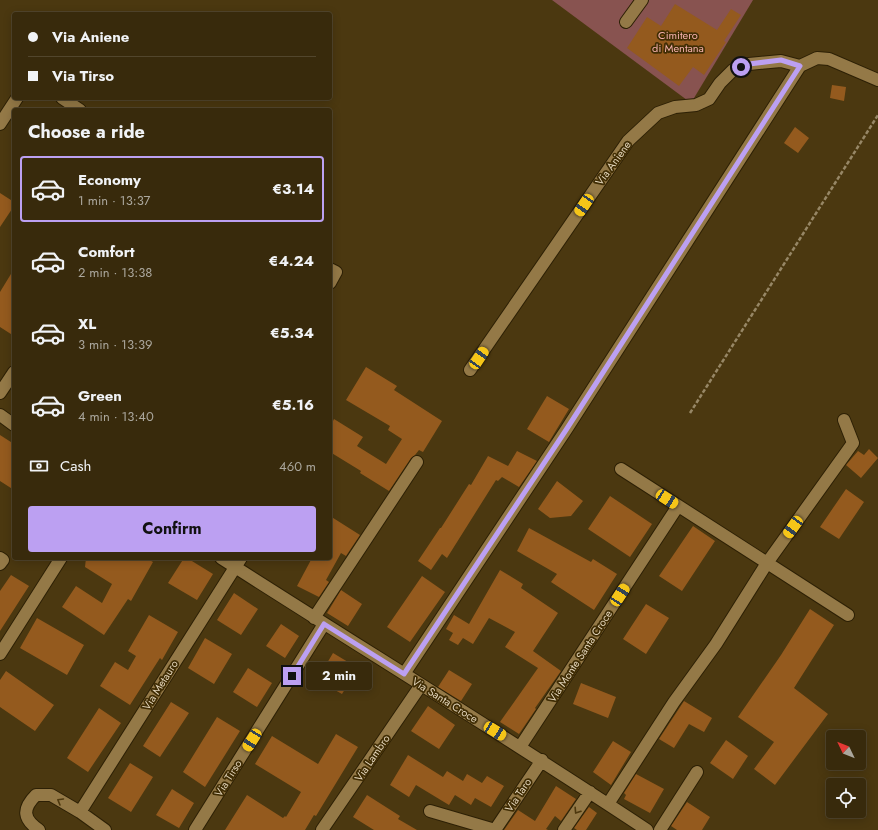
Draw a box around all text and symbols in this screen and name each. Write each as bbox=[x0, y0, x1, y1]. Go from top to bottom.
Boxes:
text: Via Aniene bbox=[52, 26, 129, 48]
park label: Cimitero di Mentana bbox=[652, 27, 704, 56]
route start bbox=[732, 58, 750, 76]
text: Via Tirso bbox=[52, 65, 114, 87]
text: Choose a ride bbox=[28, 119, 145, 145]
street label: Via Aniene bbox=[591, 137, 635, 189]
text: Economy bbox=[78, 169, 141, 191]
icon: car bbox=[30, 171, 66, 207]
text: €3.14 bbox=[272, 178, 314, 200]
text: 1 min · 13:37 bbox=[78, 191, 150, 210]
car bbox=[572, 192, 596, 218]
text: Comfort bbox=[78, 241, 135, 263]
icon: car bbox=[30, 243, 66, 279]
text: €4.24 bbox=[269, 250, 314, 272]
text: 2 min · 13:38 bbox=[78, 263, 152, 282]
text: XL bbox=[78, 313, 96, 335]
icon: car bbox=[30, 315, 66, 351]
text: €5.34 bbox=[270, 322, 314, 344]
text: 3 min · 13:39 bbox=[78, 335, 152, 354]
car bbox=[467, 345, 491, 371]
text: Green bbox=[78, 385, 122, 407]
icon: car bbox=[30, 387, 66, 423]
text: €5.16 bbox=[272, 394, 314, 416]
text: 4 min · 13:40 bbox=[78, 407, 154, 426]
icon: cash bbox=[28, 455, 50, 477]
text: Cash bbox=[60, 455, 91, 477]
text: 460 m bbox=[279, 457, 316, 476]
car bbox=[654, 487, 680, 511]
button: Confirm bbox=[28, 506, 316, 552]
car bbox=[781, 514, 805, 540]
car bbox=[608, 582, 632, 608]
street label: Via Monte Santa Croce bbox=[544, 606, 616, 705]
street label: Via Metauro bbox=[138, 657, 182, 713]
callout: 2 min bbox=[306, 662, 372, 690]
text: 2 min bbox=[322, 666, 356, 685]
route end bbox=[283, 667, 301, 685]
street label: Via Santa Croce bbox=[409, 673, 481, 727]
car bbox=[482, 720, 508, 742]
car bbox=[241, 727, 263, 753]
north arrow bbox=[826, 730, 866, 770]
map controls bbox=[826, 730, 866, 818]
street label: Via Lambro bbox=[350, 731, 394, 785]
street label: Via Tirso bbox=[210, 756, 246, 800]
street label: Via Taro bbox=[501, 775, 535, 815]
button: locate bbox=[826, 778, 866, 818]
one-way arrow bbox=[57, 799, 64, 806]
one-way arrow bbox=[574, 807, 582, 814]

